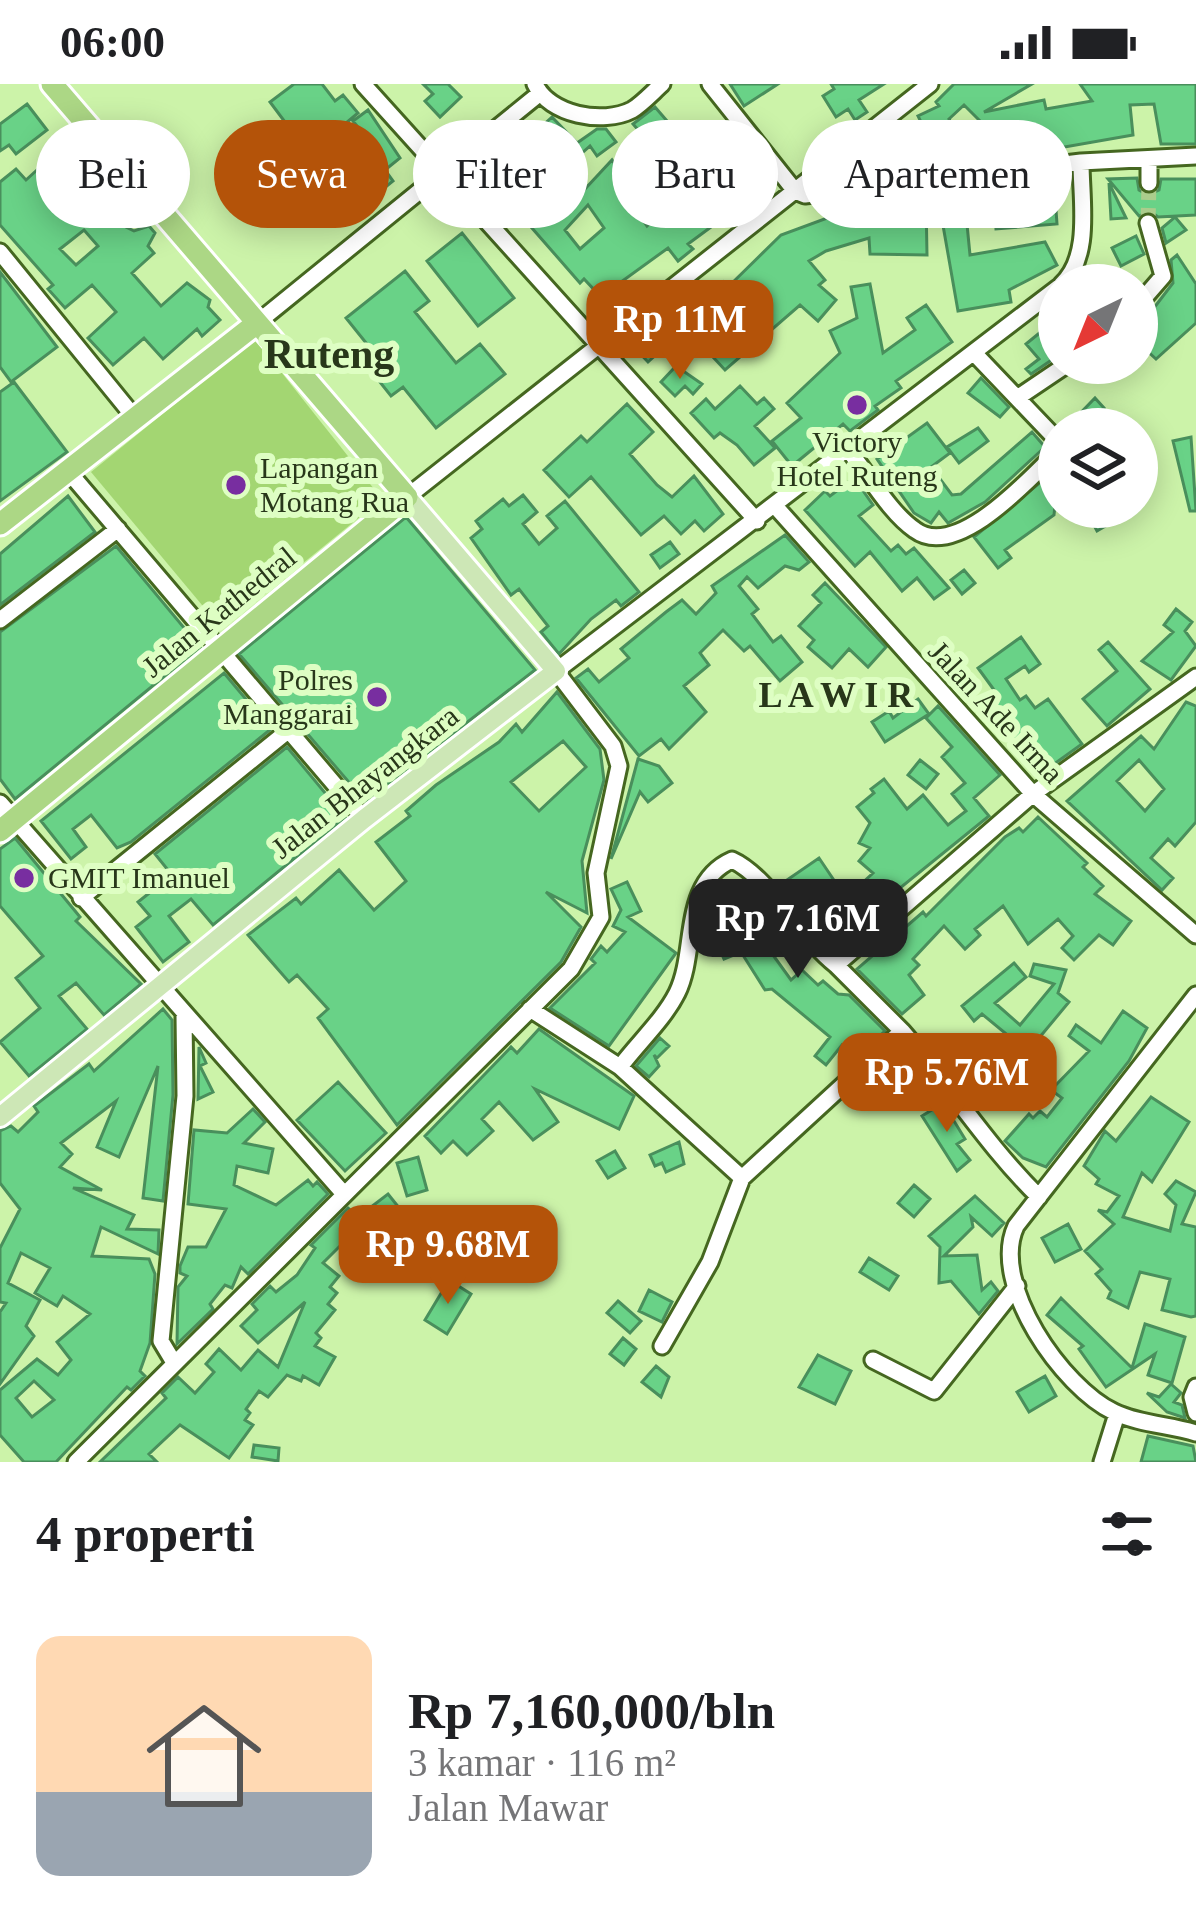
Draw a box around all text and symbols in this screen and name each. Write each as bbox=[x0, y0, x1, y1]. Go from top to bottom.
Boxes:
text: 06:00 bbox=[60, 17, 165, 67]
chip: Beli bbox=[36, 120, 190, 228]
chip: Sewa bbox=[214, 120, 389, 228]
chip: Filter bbox=[413, 120, 588, 228]
chip: Baru bbox=[612, 120, 778, 228]
chip: Apartemen bbox=[802, 120, 1072, 228]
north arrow bbox=[1038, 264, 1158, 384]
map controls bbox=[1038, 264, 1158, 528]
pin: Rp 11M bbox=[582, 280, 778, 382]
text: Rp 11M bbox=[613, 297, 747, 340]
district label: Ruteng bbox=[264, 331, 394, 377]
marker: Victory Hotel Ruteng bbox=[844, 392, 870, 418]
button: layers bbox=[1038, 408, 1158, 528]
place label: Victory Hotel Ruteng bbox=[777, 425, 937, 492]
place label: Lapangan Motang Rua bbox=[260, 451, 409, 518]
marker: Lapangan Motang Rua bbox=[223, 472, 249, 498]
street label: Jalan Kathedral bbox=[135, 540, 302, 683]
street label: Jalan Ade Irma bbox=[922, 634, 1070, 789]
place label: Polres Manggarai bbox=[223, 663, 353, 730]
district label: L A W I R bbox=[759, 675, 914, 715]
marker: Polres Manggarai bbox=[364, 684, 390, 710]
street label: Jalan Bhayangkara bbox=[265, 699, 464, 865]
place label: GMIT Imanuel bbox=[48, 861, 230, 894]
marker: GMIT Imanuel bbox=[11, 865, 37, 891]
pin: Rp 7.16M bbox=[674, 879, 922, 981]
text: Rp 7.16M bbox=[716, 896, 880, 939]
pin: Rp 5.76M bbox=[823, 1033, 1071, 1135]
text: Rp 5.76M bbox=[865, 1050, 1029, 1093]
pin: Rp 9.68M bbox=[324, 1205, 572, 1307]
text: Rp 9.68M bbox=[366, 1222, 530, 1265]
icon: filters bbox=[1094, 1501, 1160, 1567]
text: 4 properti bbox=[36, 1506, 255, 1562]
text: Rp 7,160,000/bln bbox=[408, 1683, 775, 1739]
icon: home bbox=[132, 1684, 276, 1828]
text: 3 kamar · 116 m² bbox=[408, 1741, 676, 1784]
text: Jalan Mawar bbox=[408, 1786, 608, 1829]

